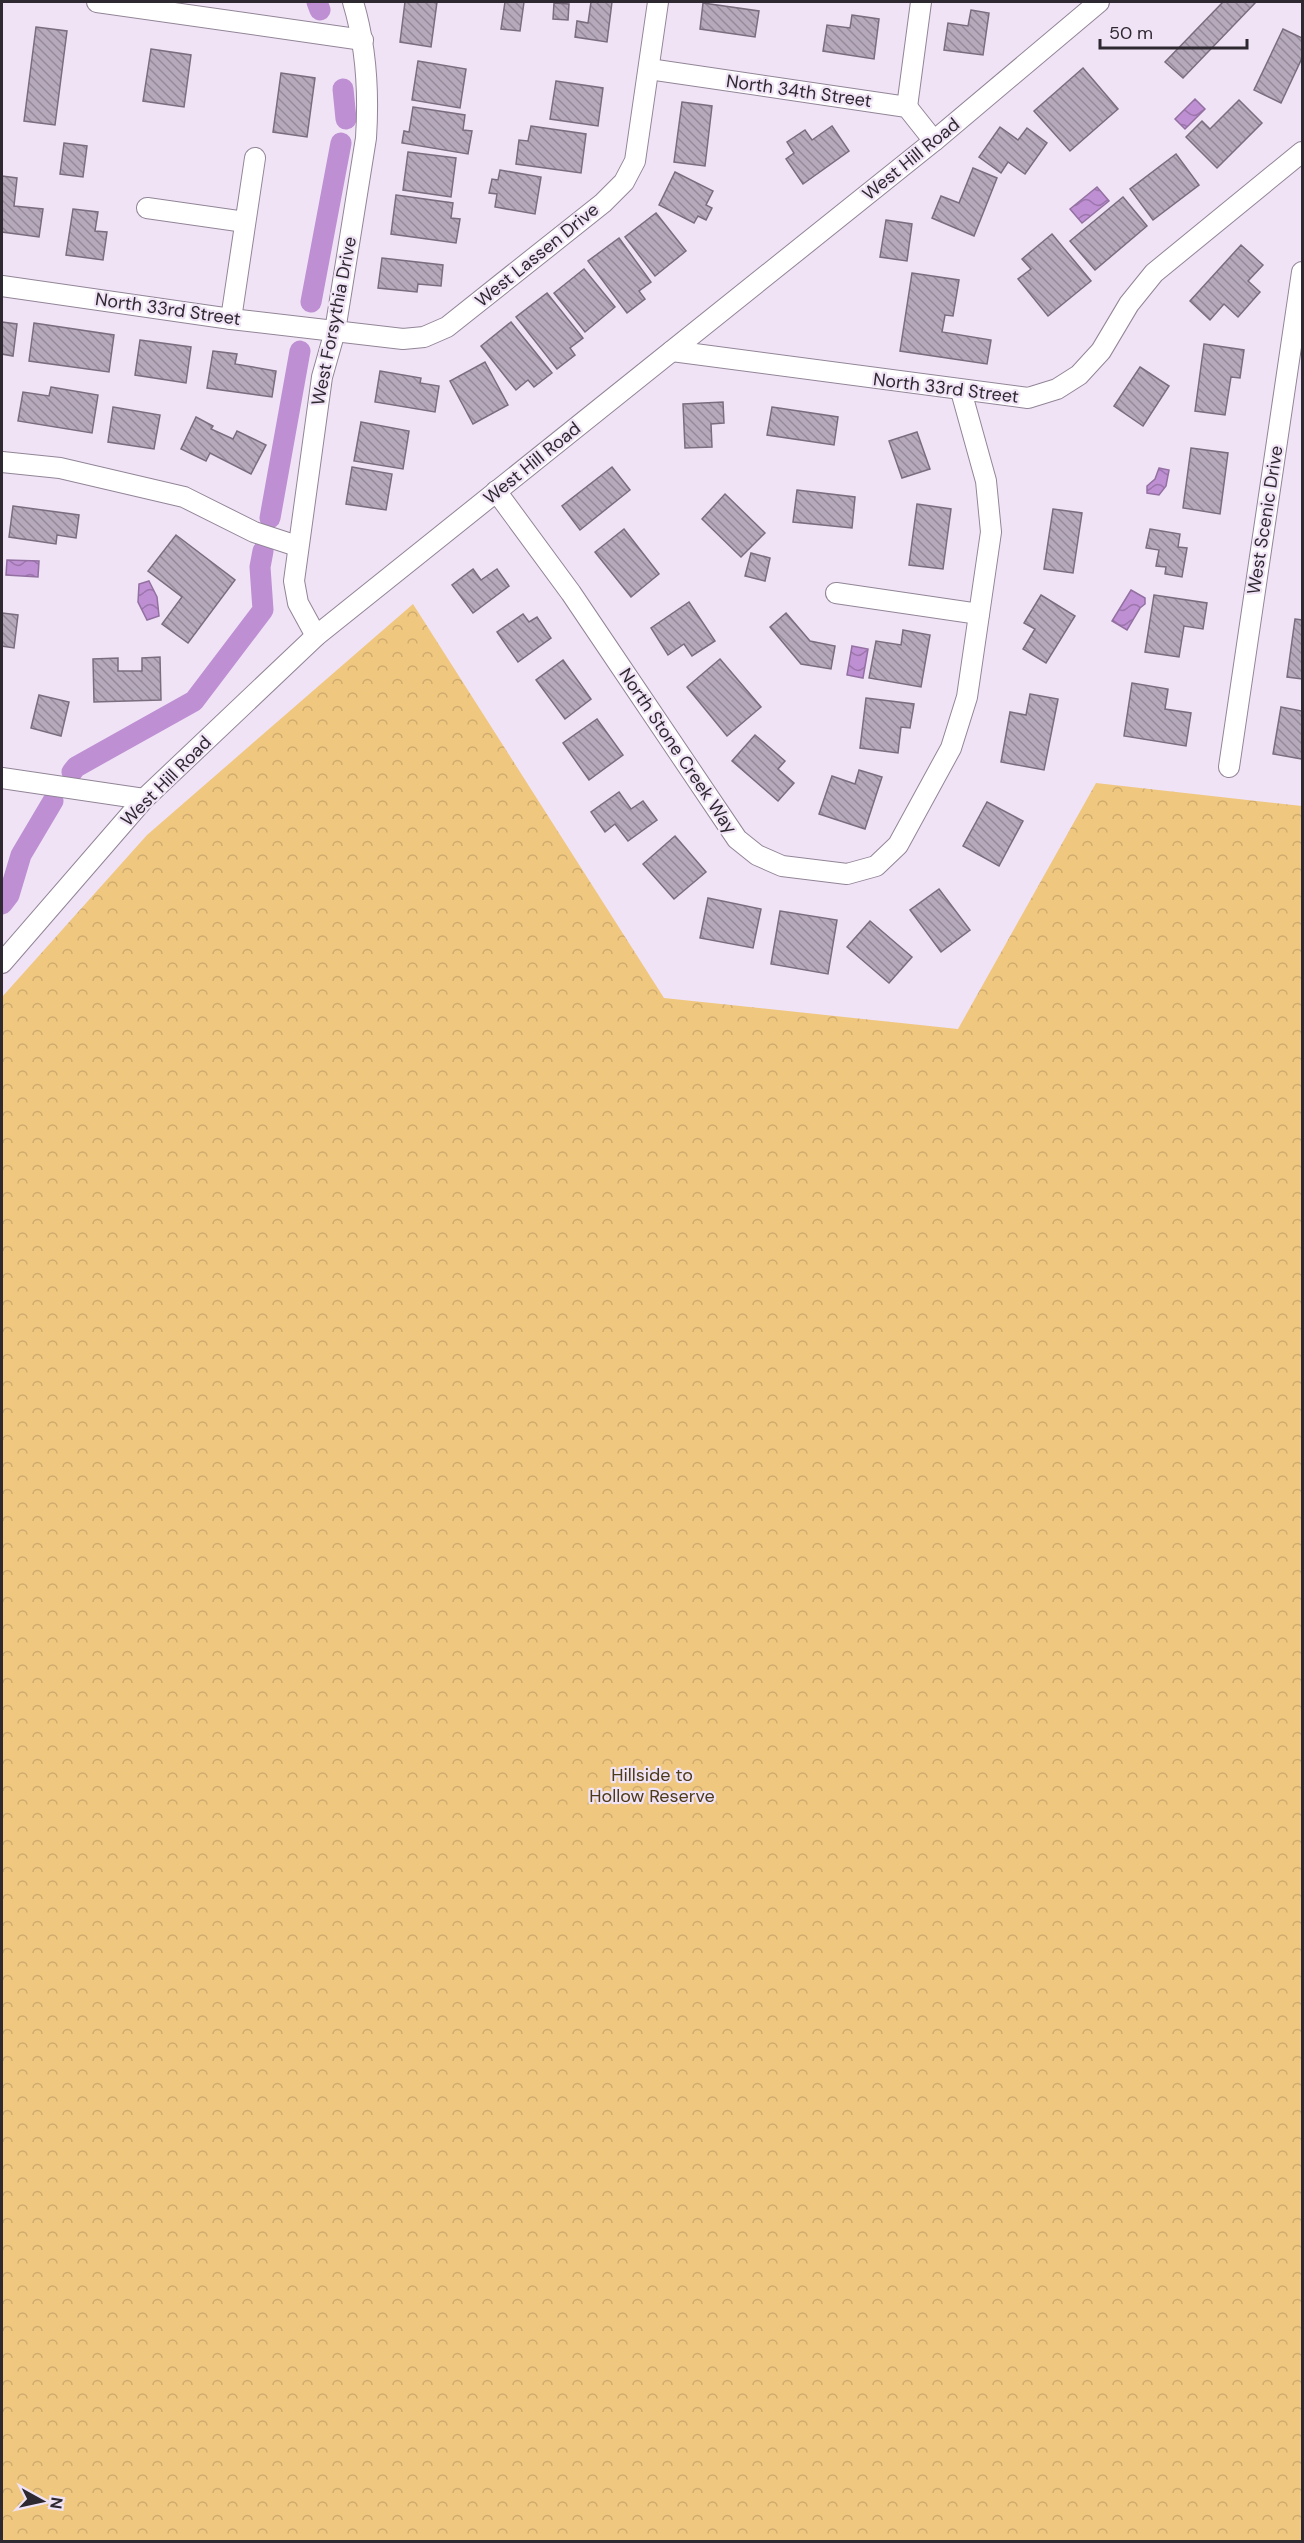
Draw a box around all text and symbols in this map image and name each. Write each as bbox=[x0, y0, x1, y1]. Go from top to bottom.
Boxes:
scale bar bbox=[1100, 12, 1247, 50]
text: 50 m bbox=[1109, 21, 1153, 45]
street label: North 34th Street bbox=[725, 69, 873, 113]
street label: West Hill Road bbox=[857, 112, 965, 206]
street label: West Lassen Drive bbox=[470, 198, 604, 312]
street label: West Forsythia Drive bbox=[306, 235, 362, 407]
street label: North 33rd Street bbox=[94, 287, 242, 331]
street label: North 33rd Street bbox=[872, 367, 1020, 409]
street label: West Hill Road bbox=[478, 416, 586, 510]
street label: West Scenic Drive bbox=[1241, 444, 1289, 596]
street label: North Stone Creek Way bbox=[614, 664, 742, 838]
street label: West Hill Road bbox=[116, 731, 216, 831]
park label: Hillside to Hollow Reserve bbox=[589, 1763, 715, 1808]
north arrow bbox=[12, 2471, 72, 2531]
text: N bbox=[45, 2496, 68, 2510]

